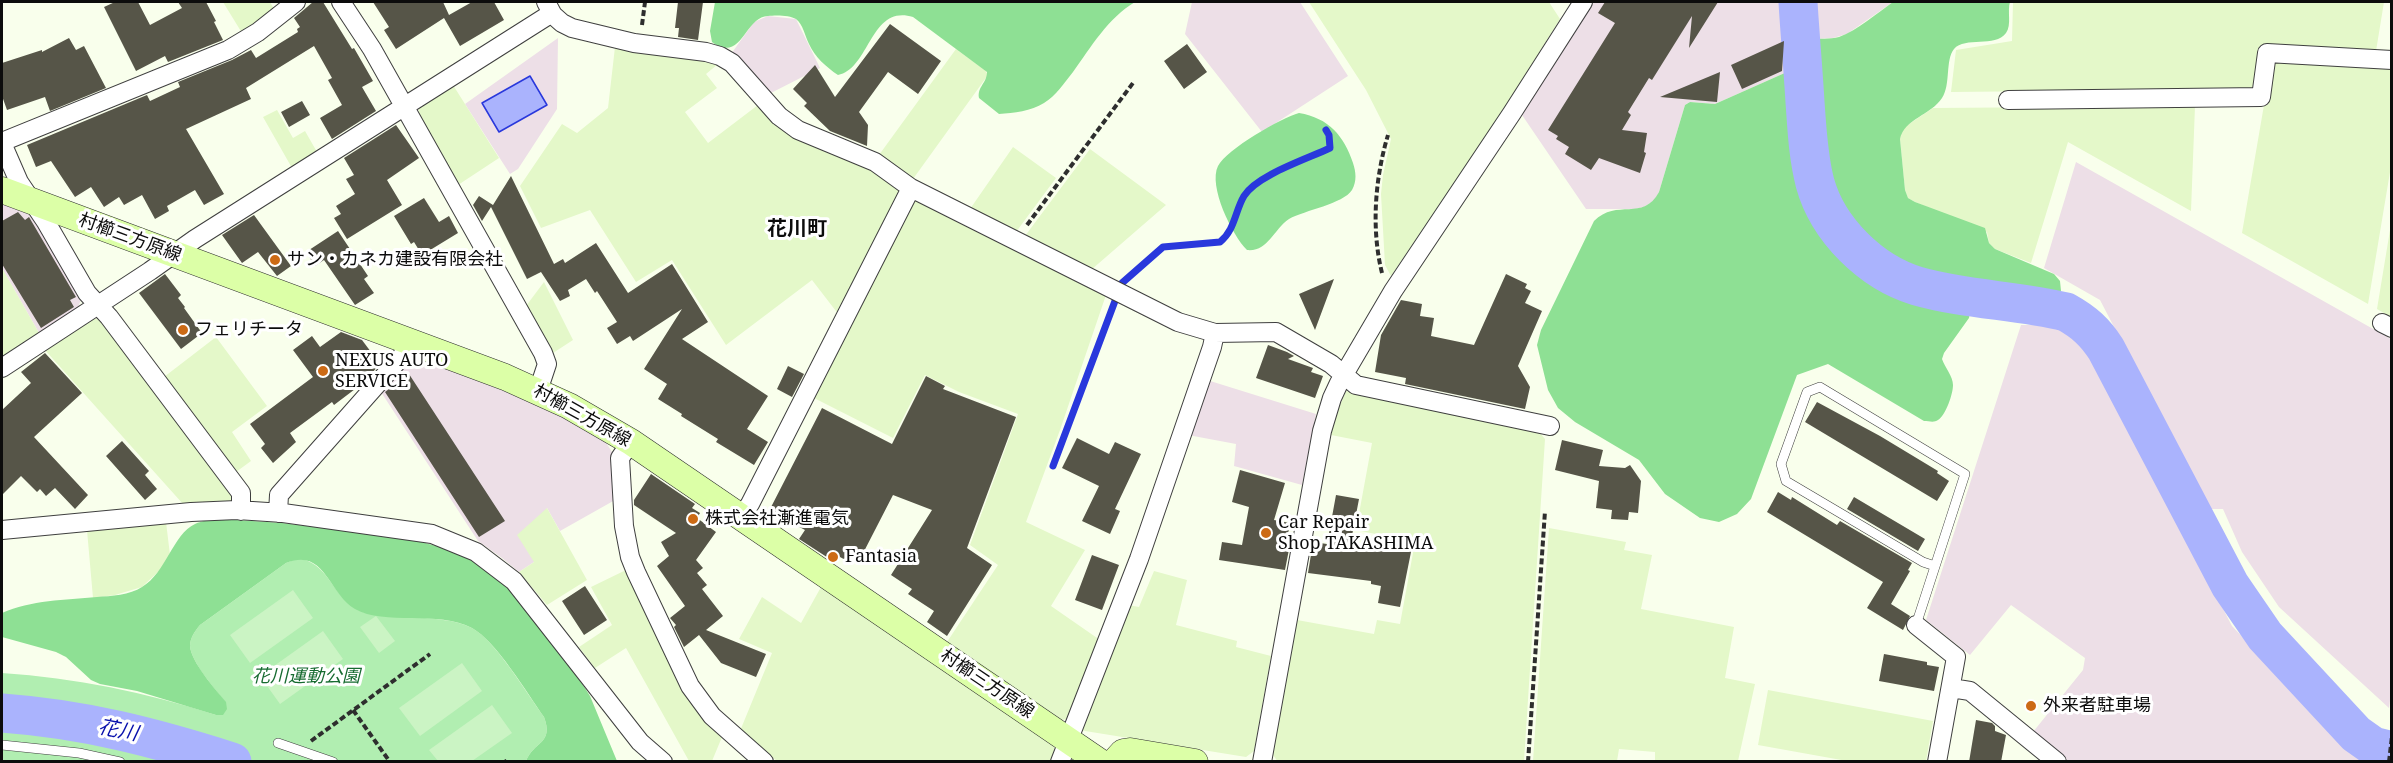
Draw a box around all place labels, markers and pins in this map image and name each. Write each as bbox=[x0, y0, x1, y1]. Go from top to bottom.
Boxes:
place label: サン・カネカ建設有限会社 bbox=[287, 249, 503, 271]
marker: サン・カネカ建設有限会社 bbox=[268, 253, 282, 267]
place label: フェリチータ bbox=[195, 319, 303, 341]
marker: フェリチータ bbox=[176, 323, 190, 337]
place label: NEXUS AUTO SERVICE bbox=[335, 350, 448, 392]
marker: NEXUS AUTO SERVICE bbox=[316, 364, 330, 378]
place label: 株式会社漸進電気 bbox=[705, 508, 849, 530]
marker: 株式会社漸進電気 bbox=[686, 512, 700, 526]
place label: Car Repair Shop TAKASHIMA bbox=[1278, 512, 1434, 554]
marker: Car Repair Shop TAKASHIMA bbox=[1259, 526, 1273, 540]
place label: Fantasia bbox=[845, 546, 917, 568]
marker: Fantasia bbox=[826, 550, 840, 564]
place label: 外来者駐車場 bbox=[2043, 695, 2151, 717]
marker: 外来者駐車場 bbox=[2024, 699, 2038, 713]

